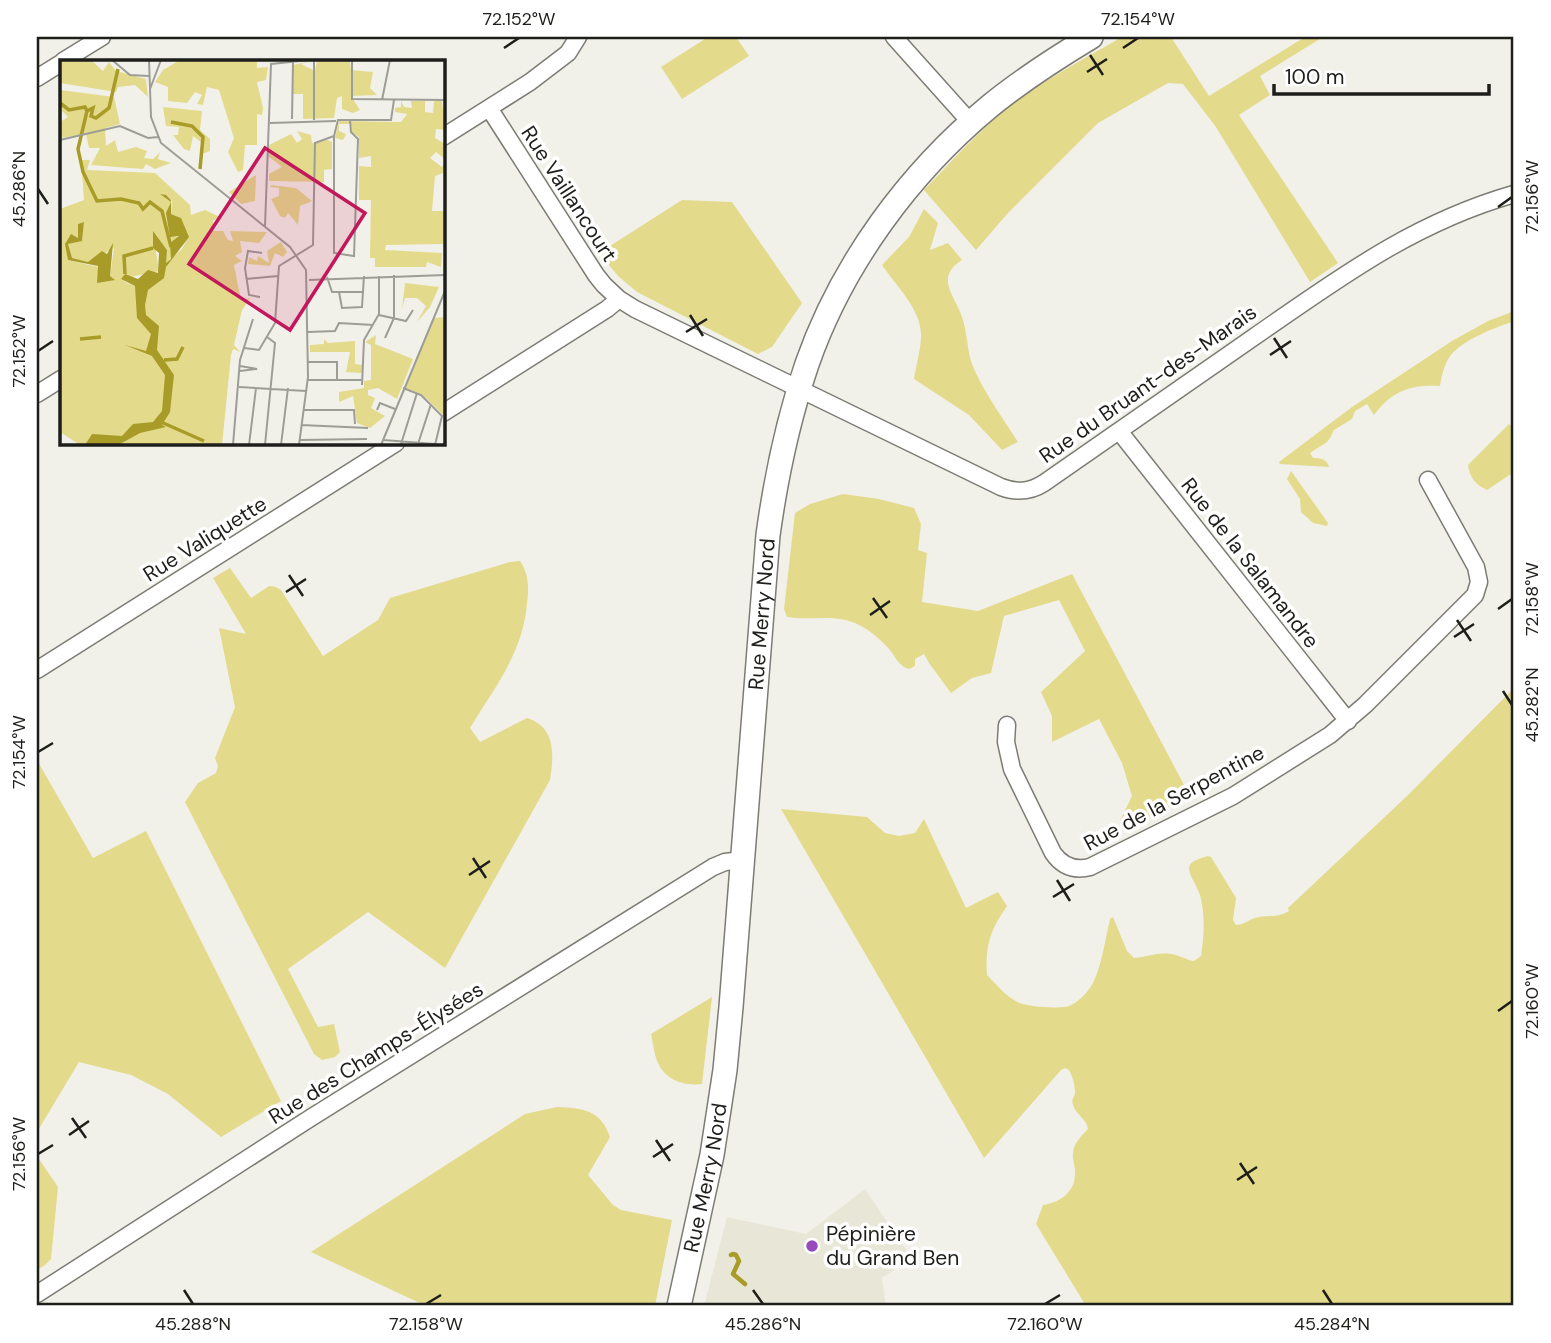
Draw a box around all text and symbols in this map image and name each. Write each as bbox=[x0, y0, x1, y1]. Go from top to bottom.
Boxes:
text: 72.152°W bbox=[483, 7, 555, 31]
text: 72.154°W bbox=[1101, 7, 1175, 31]
scale bar bbox=[1274, 52, 1490, 96]
inset map bbox=[60, 60, 444, 444]
text: 100 m bbox=[1285, 63, 1345, 91]
street label: Rue Vaillancourt bbox=[515, 121, 623, 267]
text: 45.286°N bbox=[7, 151, 31, 227]
text: 72.156°W bbox=[1520, 160, 1544, 234]
street label: Rue du Bruant-des-Marais bbox=[1034, 298, 1262, 470]
text: 72.152°W bbox=[7, 315, 31, 387]
street label: Rue de la Salamandre bbox=[1175, 472, 1325, 654]
street label: Rue Valiquette bbox=[138, 490, 272, 588]
street label: Rue Merry Nord bbox=[742, 537, 782, 691]
text: 72.158°W bbox=[1520, 562, 1544, 636]
text: 45.282°N bbox=[1520, 667, 1544, 743]
text: 72.154°W bbox=[7, 715, 31, 789]
street label: Rue de la Serpentine bbox=[1079, 739, 1269, 857]
text: 72.160°W bbox=[1520, 963, 1544, 1039]
street label: Rue des Champs-Élysées bbox=[263, 975, 489, 1131]
street label: Rue Merry Nord bbox=[677, 1101, 734, 1255]
text: 72.156°W bbox=[7, 1117, 31, 1191]
place label: Pépinière du Grand Ben bbox=[826, 1220, 959, 1272]
marker: Pépinière du Grand Ben bbox=[804, 1238, 820, 1254]
text: 45.288°N bbox=[155, 1312, 231, 1336]
text: 72.158°W bbox=[389, 1312, 463, 1336]
text: 45.286°N bbox=[725, 1312, 801, 1336]
text: 72.160°W bbox=[1007, 1312, 1083, 1336]
text: 45.284°N bbox=[1294, 1312, 1370, 1336]

